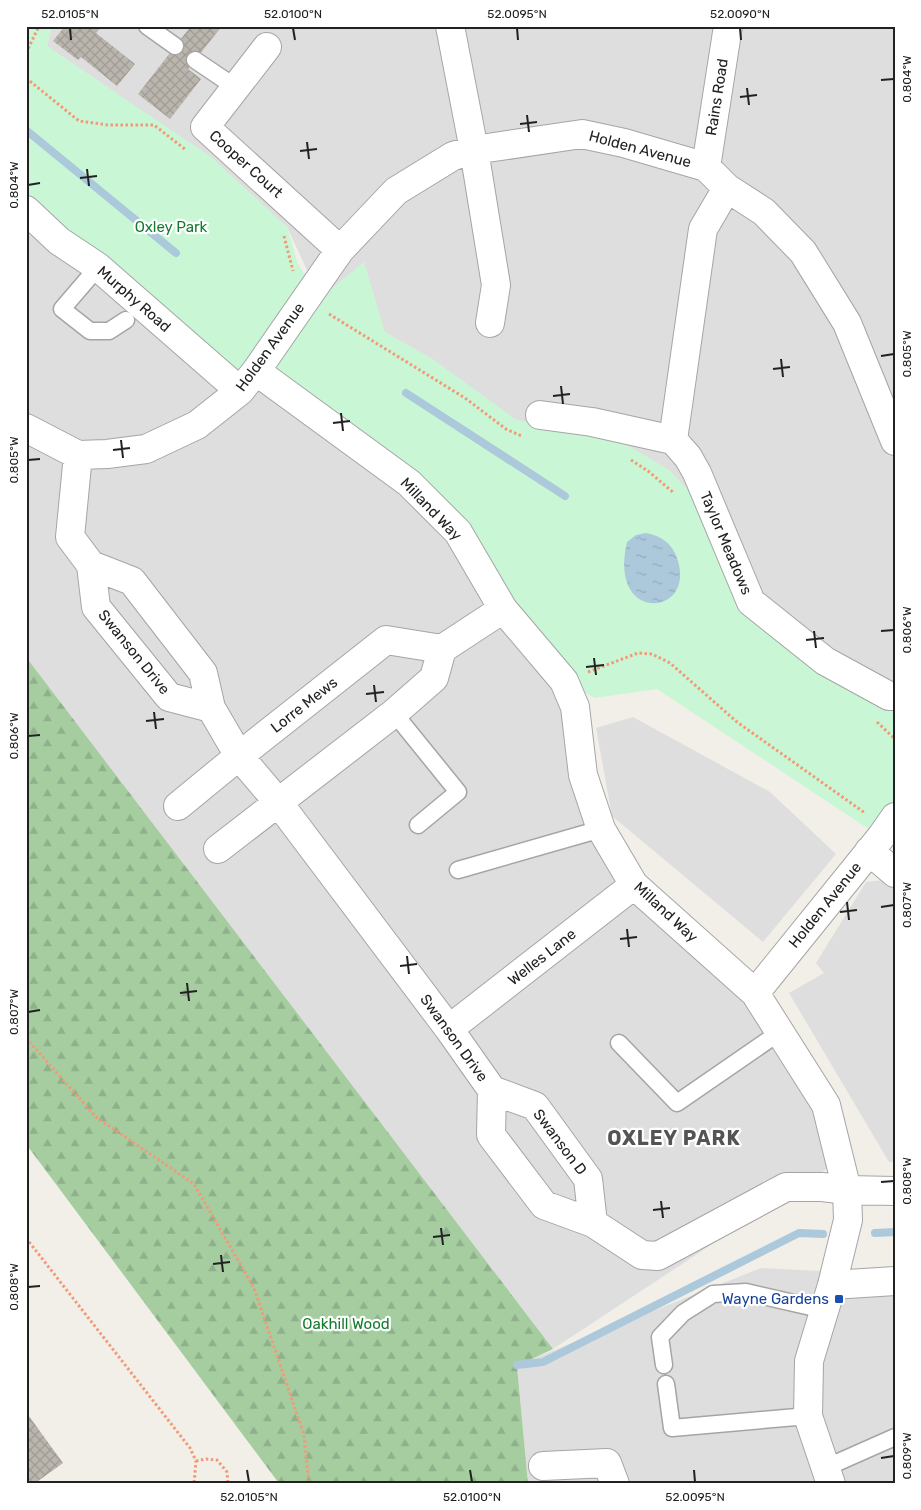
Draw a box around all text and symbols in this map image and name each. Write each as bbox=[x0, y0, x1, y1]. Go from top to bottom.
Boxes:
text: 52.0105°N bbox=[41, 7, 99, 21]
text: 52.0100°N bbox=[264, 7, 322, 21]
text: 52.0095°N bbox=[487, 7, 547, 21]
text: 52.0090°N bbox=[710, 7, 770, 21]
text: 0.804°W bbox=[900, 55, 914, 103]
street label: Rains Road bbox=[702, 57, 732, 137]
street label: Cooper Court bbox=[206, 126, 287, 202]
street label: Holden Avenue bbox=[587, 127, 693, 171]
text: 0.804°W bbox=[7, 161, 21, 209]
park label: Oxley Park bbox=[135, 218, 208, 236]
street label: Murphy Road bbox=[94, 262, 174, 336]
street label: Holden Avenue bbox=[232, 299, 308, 395]
text: 0.805°W bbox=[900, 330, 914, 378]
text: 0.805°W bbox=[7, 436, 21, 484]
street label: Milland Way bbox=[397, 474, 465, 544]
street label: Taylor Meadows bbox=[696, 489, 756, 598]
street label: Swanson Drive bbox=[94, 606, 174, 698]
text: 0.806°W bbox=[900, 606, 914, 654]
street label: Lorre Mews bbox=[267, 673, 341, 737]
text: 0.806°W bbox=[7, 712, 21, 760]
street label: Holden Avenue bbox=[785, 858, 865, 952]
street label: Milland Way bbox=[630, 878, 702, 946]
text: 0.807°W bbox=[900, 882, 914, 928]
street label: Welles Lane bbox=[504, 925, 580, 989]
text: 0.807°W bbox=[7, 989, 21, 1035]
street label: Swanson Drive bbox=[416, 991, 492, 1085]
street label: Swanson D bbox=[529, 1105, 591, 1179]
district label: OXLEY PARK bbox=[607, 1126, 741, 1150]
text: 0.808°W bbox=[900, 1157, 914, 1205]
text: 0.808°W bbox=[7, 1263, 21, 1311]
place label: Wayne Gardens bbox=[722, 1290, 829, 1308]
marker: Wayne Gardens bbox=[833, 1293, 845, 1305]
park label: Oakhill Wood bbox=[302, 1315, 390, 1333]
text: 0.809°W bbox=[900, 1432, 914, 1479]
text: 52.0105°N bbox=[220, 1490, 278, 1504]
text: 52.0100°N bbox=[443, 1490, 501, 1504]
text: 52.0095°N bbox=[665, 1490, 725, 1504]

